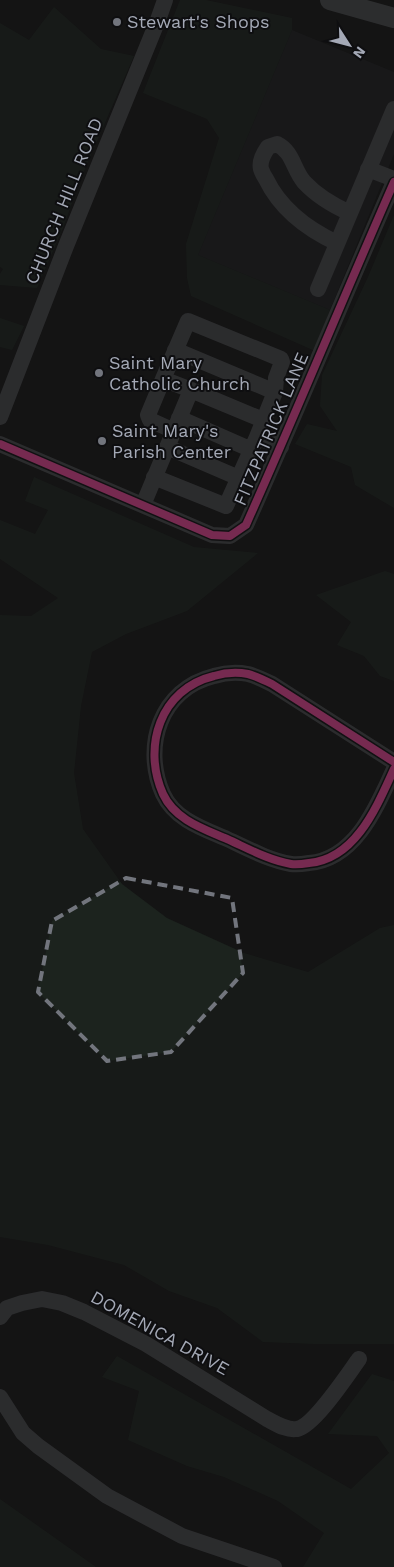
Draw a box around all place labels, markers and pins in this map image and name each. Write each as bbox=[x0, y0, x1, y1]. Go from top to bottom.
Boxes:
place label: Stewart's Shops bbox=[127, 11, 270, 32]
marker: Stewart's Shops bbox=[111, 16, 123, 28]
place label: Saint Mary Catholic Church bbox=[109, 352, 250, 394]
marker: Saint Mary Catholic Church bbox=[93, 367, 105, 379]
place label: Saint Mary's Parish Center bbox=[112, 420, 231, 462]
marker: Saint Mary's Parish Center bbox=[96, 435, 108, 447]

